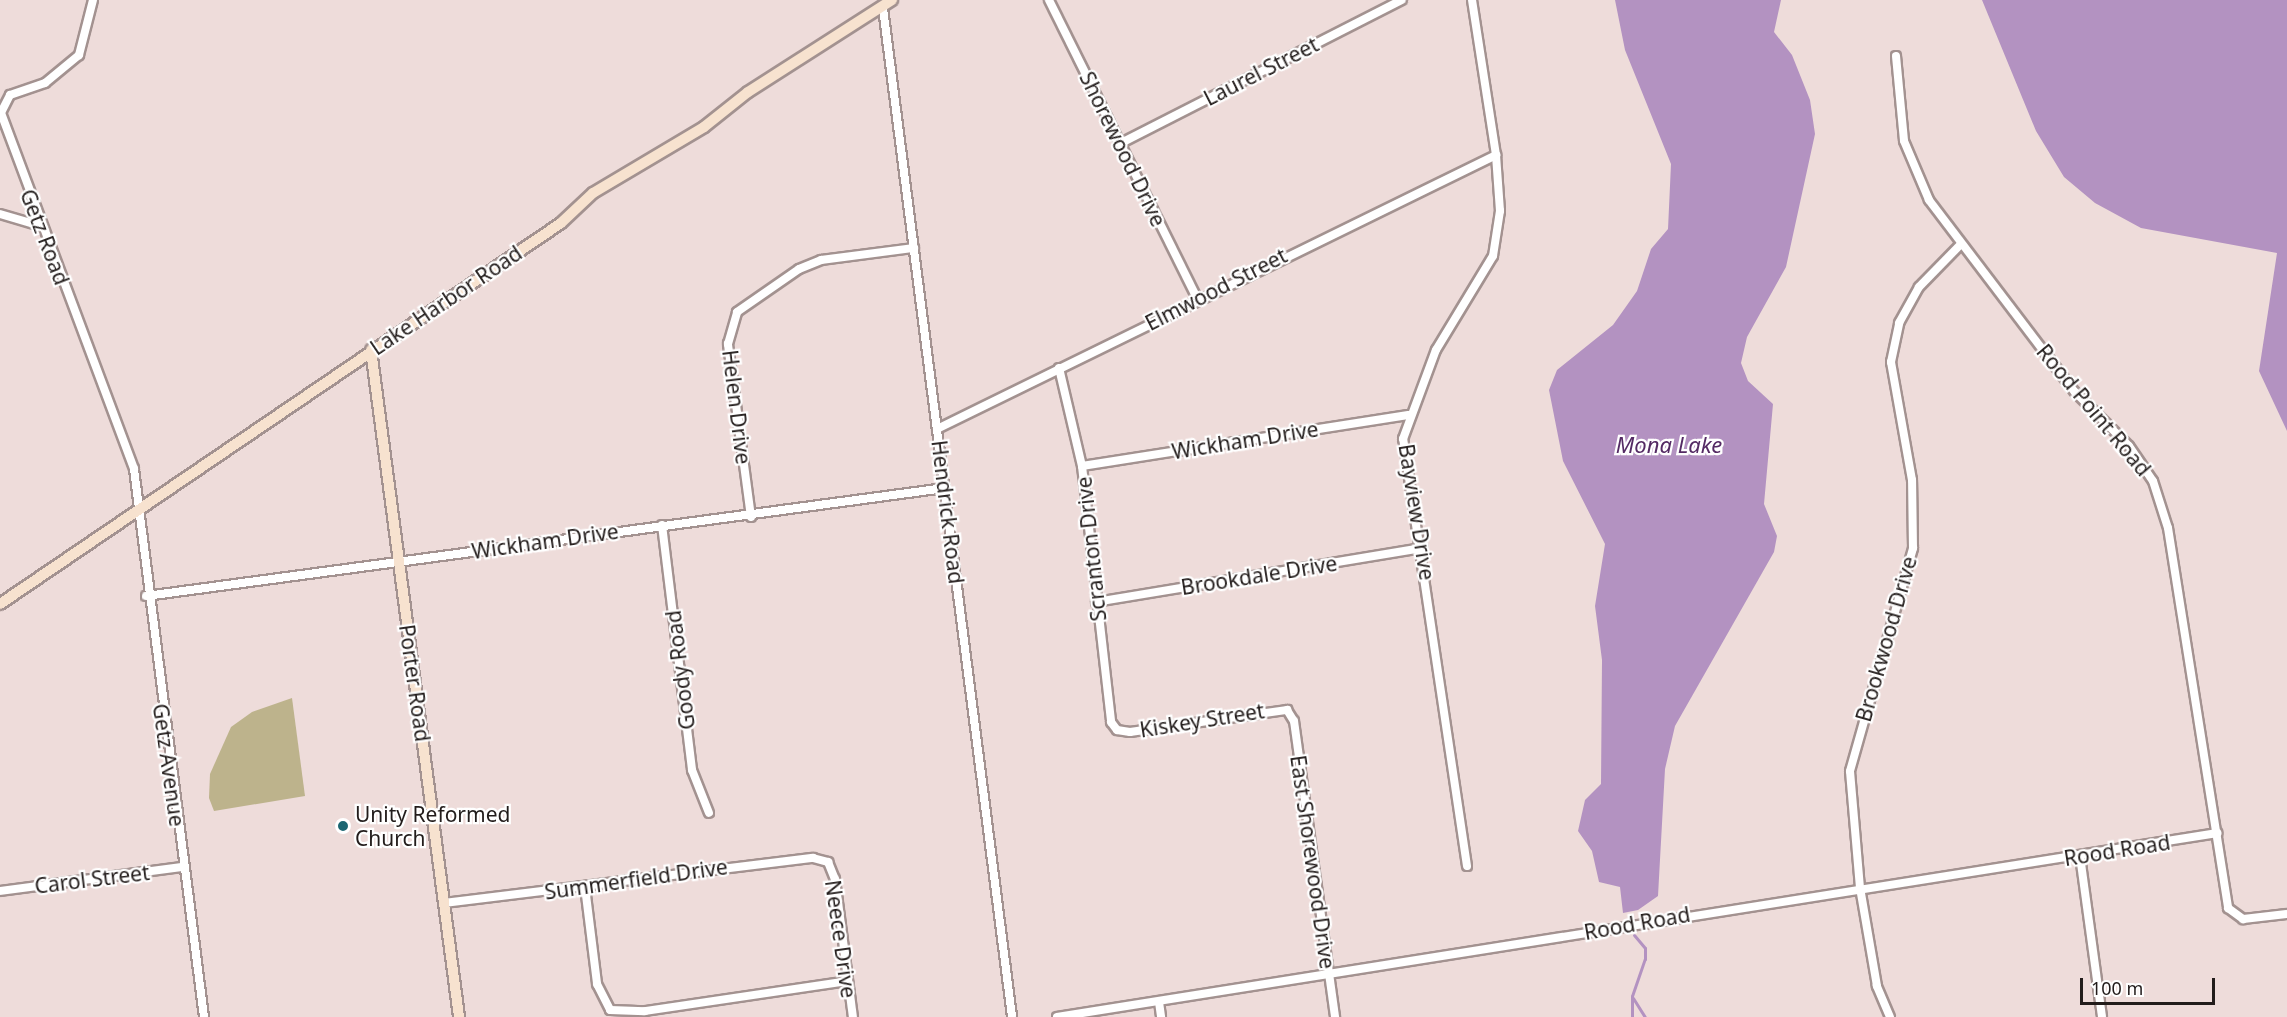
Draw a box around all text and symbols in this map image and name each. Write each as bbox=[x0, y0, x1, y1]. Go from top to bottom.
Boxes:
street label: Laurel Street bbox=[1199, 31, 1323, 111]
street label: Shorewood Drive bbox=[1075, 67, 1171, 231]
street label: Getz Road bbox=[15, 186, 75, 288]
street label: Lake Harbor Road bbox=[365, 240, 527, 360]
street label: Elmwood Street bbox=[1141, 242, 1291, 336]
street label: Rood Point Road bbox=[2032, 339, 2156, 481]
street label: Helen Drive bbox=[717, 348, 757, 466]
street label: Wickham Drive bbox=[1170, 416, 1320, 464]
water label: Mona Lake bbox=[1616, 432, 1722, 458]
street label: Hendrick Road bbox=[927, 439, 969, 585]
street label: Bayview Drive bbox=[1394, 442, 1440, 582]
street label: Scranton Drive bbox=[1071, 475, 1111, 623]
street label: Wickham Drive bbox=[470, 518, 620, 564]
street label: Brookdale Drive bbox=[1179, 550, 1339, 600]
street label: Brookwood Drive bbox=[1850, 553, 1922, 725]
street label: Goody Road bbox=[660, 609, 700, 731]
street label: Porter Road bbox=[394, 623, 436, 743]
street label: Kiskey Street bbox=[1138, 698, 1266, 742]
street label: Getz Avenue bbox=[148, 702, 190, 828]
street label: East Shorewood Drive bbox=[1286, 753, 1340, 971]
place label: Unity Reformed Church bbox=[355, 801, 510, 851]
marker: Unity Reformed Church bbox=[336, 819, 350, 833]
street label: Rood Road bbox=[2062, 829, 2172, 871]
street label: Summerfield Drive bbox=[543, 854, 729, 904]
street label: Carol Street bbox=[33, 859, 151, 899]
street label: Neece Drive bbox=[820, 878, 862, 1000]
street label: Rood Road bbox=[1582, 901, 1692, 945]
scale bar bbox=[2083, 966, 2218, 1004]
text: 100 m bbox=[2091, 976, 2143, 1000]

